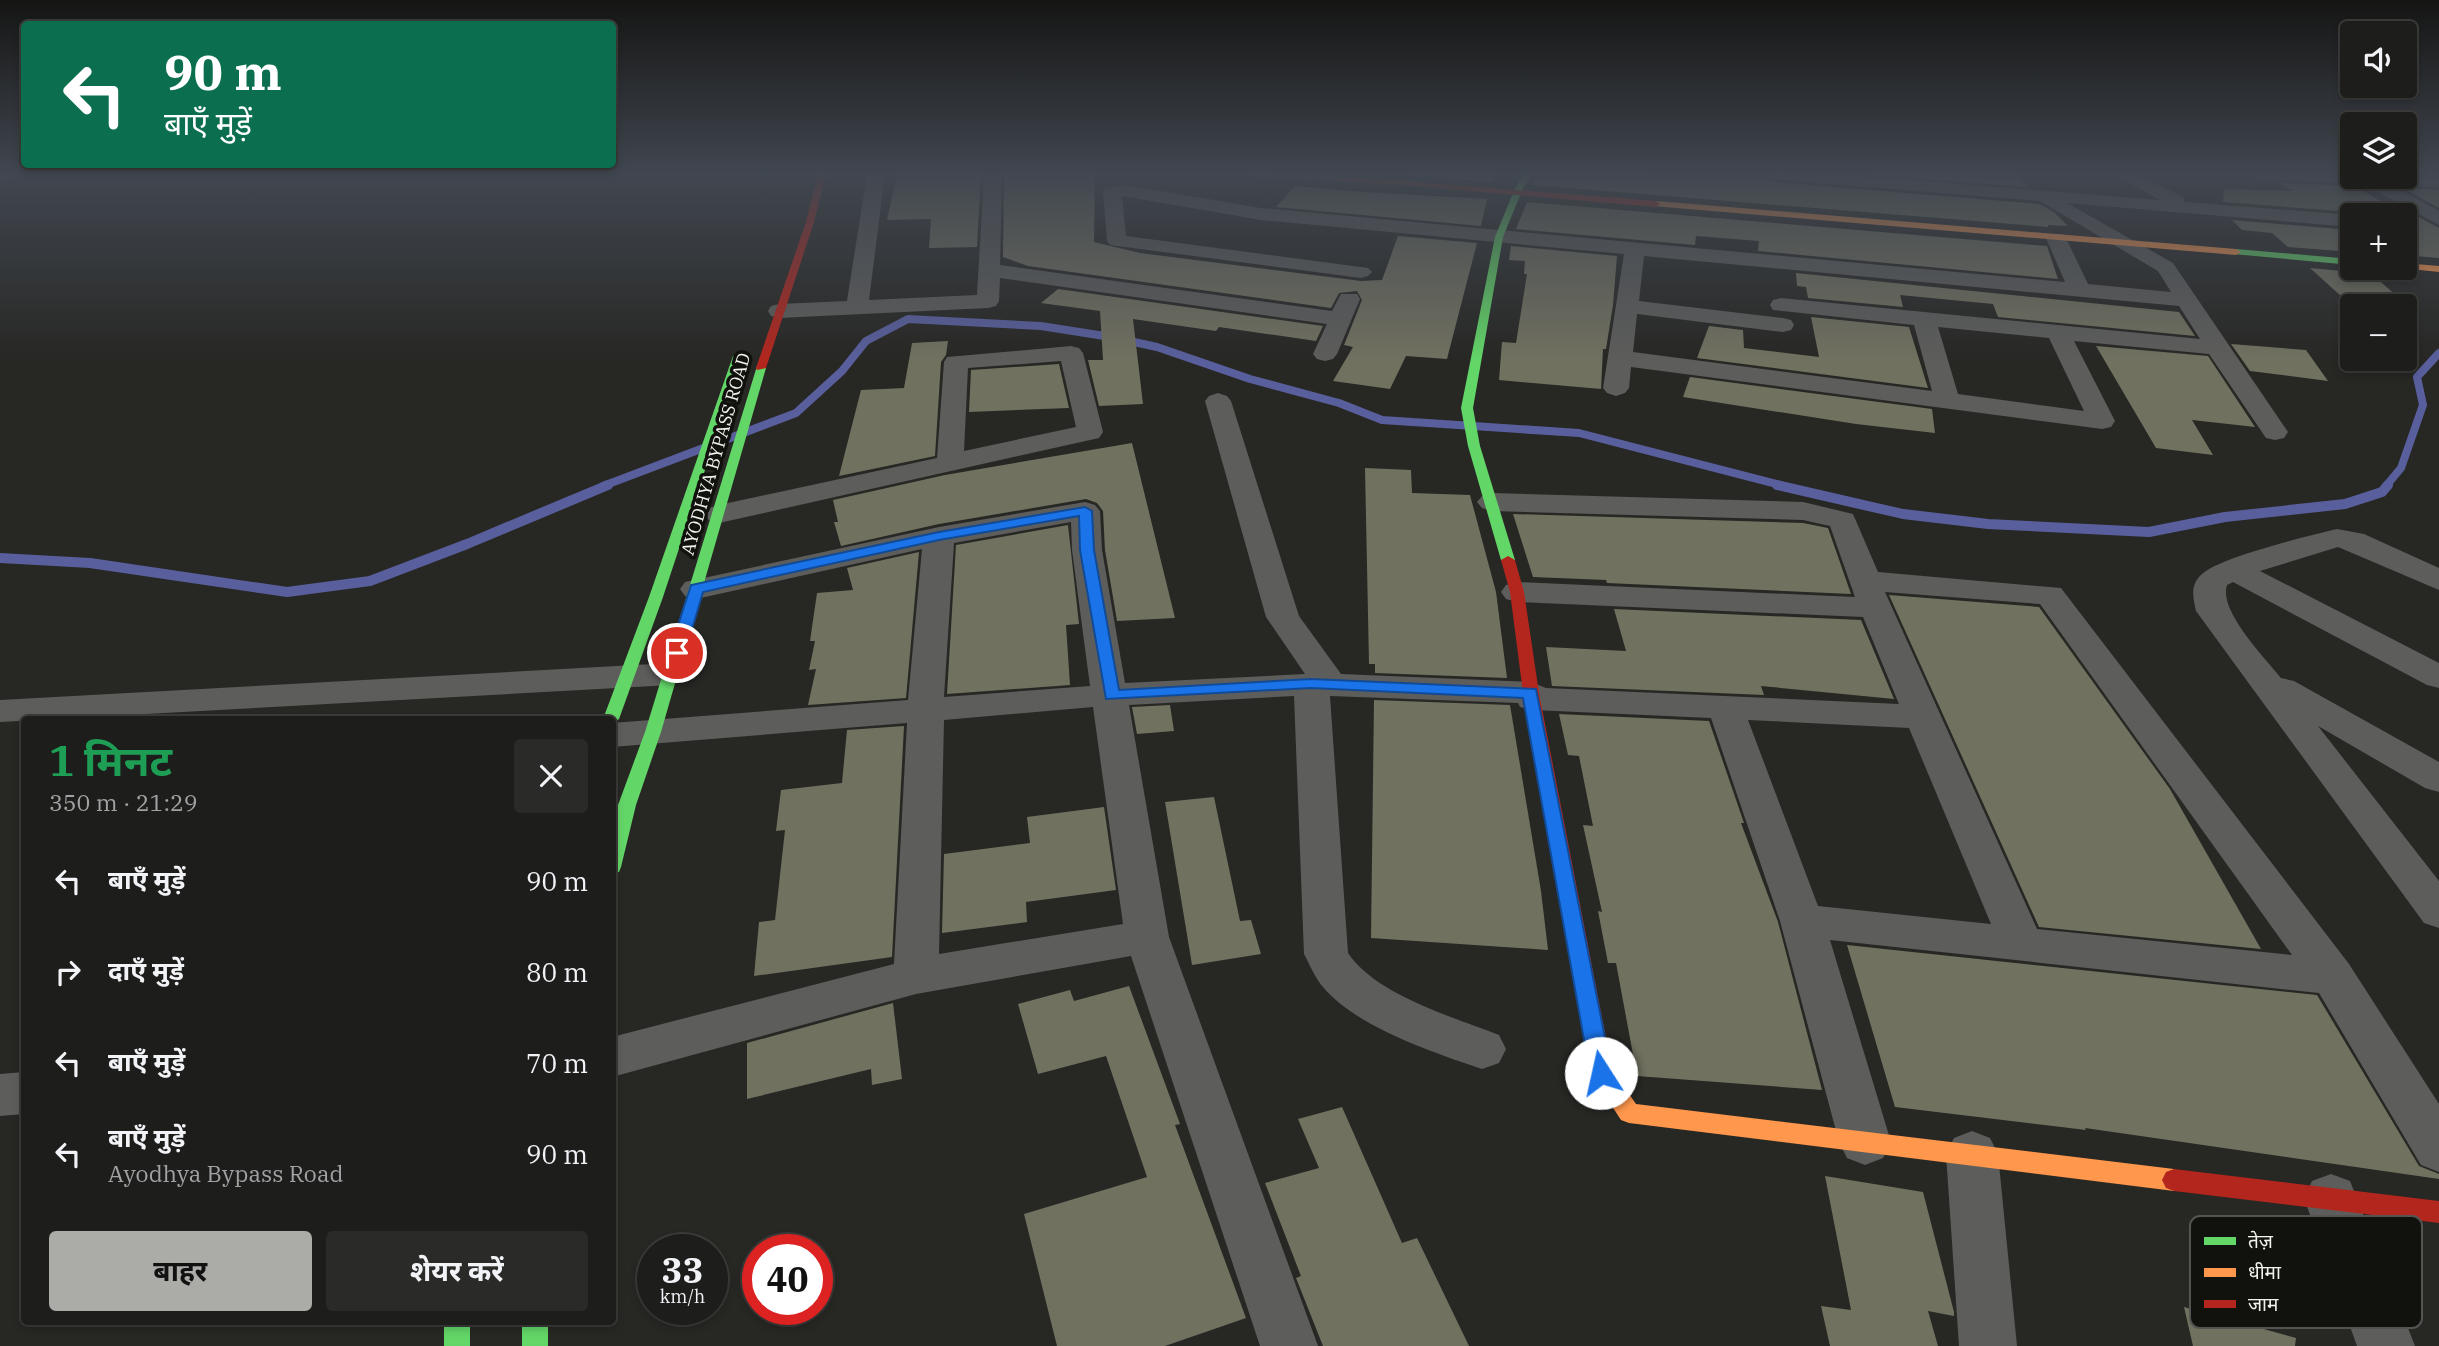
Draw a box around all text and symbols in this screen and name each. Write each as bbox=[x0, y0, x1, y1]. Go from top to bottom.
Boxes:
map controls bbox=[2340, 21, 2417, 371]
button: sound bbox=[2340, 21, 2417, 98]
text: 90 m bbox=[164, 40, 282, 103]
icon: left bbox=[49, 49, 140, 140]
text: बाएँ मुड़ें bbox=[164, 102, 252, 144]
button: layers bbox=[2340, 112, 2417, 189]
button: + bbox=[2340, 203, 2417, 280]
button: − bbox=[2340, 294, 2417, 371]
street label: AYODHYA BYPASS ROAD bbox=[676, 350, 755, 558]
pin bbox=[647, 623, 707, 683]
icon: arrive bbox=[658, 634, 696, 672]
text: 1 मिनट bbox=[49, 733, 172, 788]
button: close bbox=[514, 739, 588, 813]
text: 350 m · 21:29 bbox=[49, 787, 198, 817]
icon: left bbox=[49, 862, 87, 900]
text: बाएँ मुड़ें bbox=[108, 862, 185, 896]
text: 90 m bbox=[526, 864, 588, 898]
icon: right bbox=[49, 953, 87, 991]
text: दाएँ मुड़ें bbox=[108, 953, 184, 987]
text: 80 m bbox=[526, 955, 588, 989]
position arrow bbox=[1564, 1036, 1638, 1110]
icon: left bbox=[49, 1044, 87, 1082]
text: बाएँ मुड़ें bbox=[108, 1044, 185, 1078]
text: 70 m bbox=[526, 1046, 588, 1080]
text: बाएँ मुड़ें bbox=[108, 1120, 185, 1154]
icon: left bbox=[49, 1135, 87, 1173]
text: 90 m bbox=[526, 1137, 588, 1171]
text: Ayodhya Bypass Road bbox=[108, 1158, 344, 1188]
legend bbox=[2190, 1216, 2422, 1328]
text: तेज़ bbox=[2248, 1229, 2274, 1253]
button: बाहर bbox=[49, 1231, 312, 1311]
button: शेयर करें bbox=[326, 1231, 588, 1311]
speed limit sign: 40 bbox=[742, 1234, 833, 1325]
text: 33 bbox=[661, 1247, 704, 1293]
text: धीमा bbox=[2248, 1260, 2282, 1284]
text: km/h bbox=[660, 1285, 705, 1308]
text: जाम bbox=[2248, 1292, 2279, 1316]

